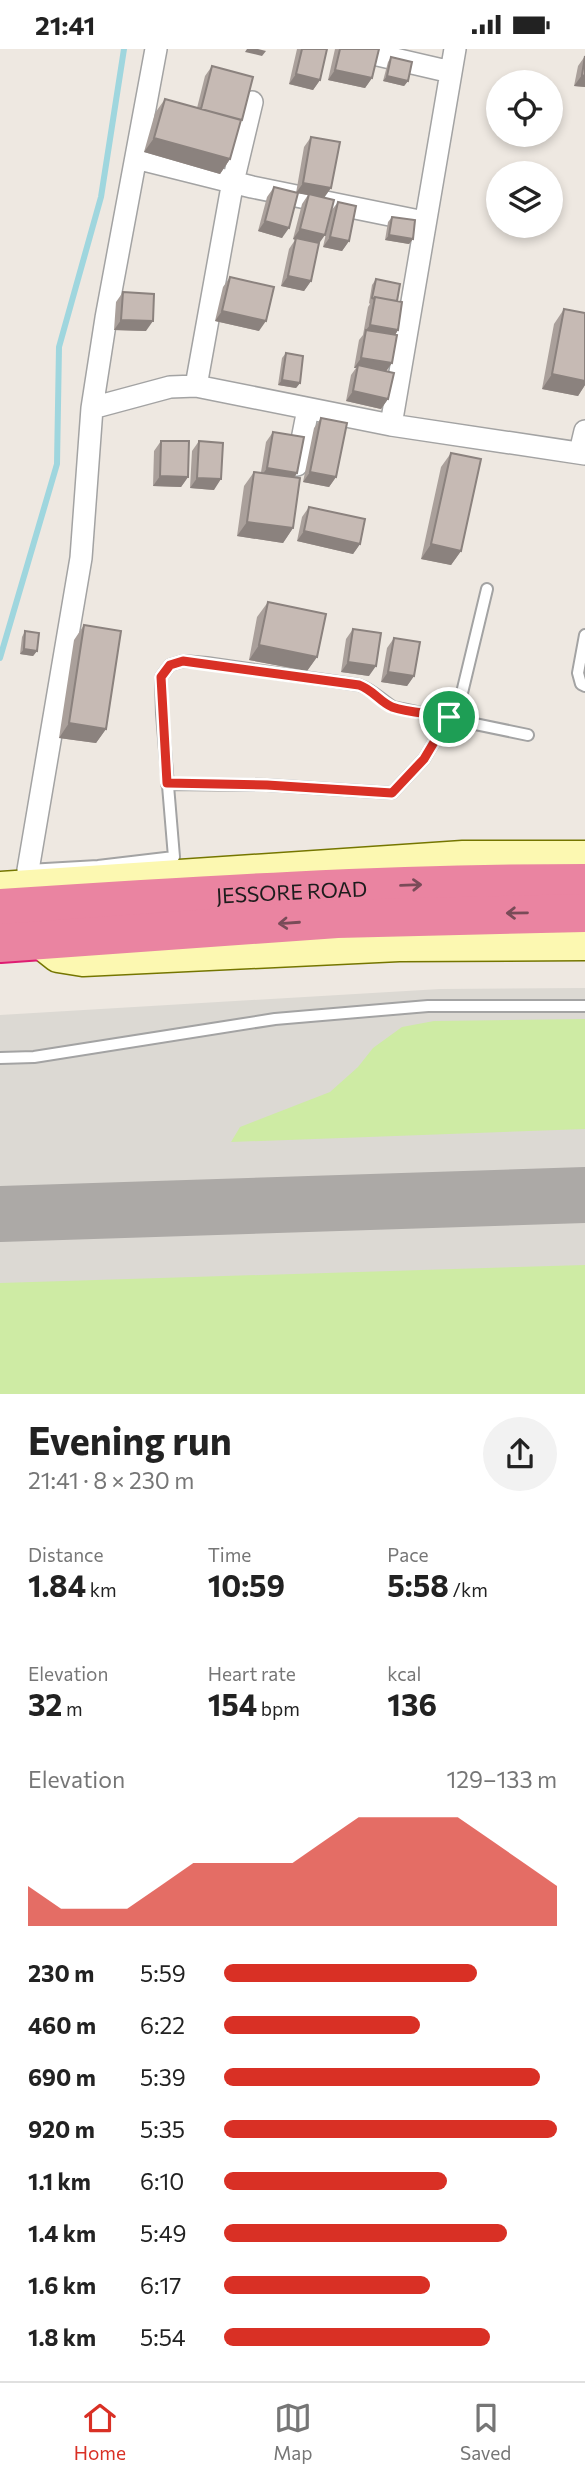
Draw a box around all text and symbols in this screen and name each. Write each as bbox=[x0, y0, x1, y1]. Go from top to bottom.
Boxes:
text: 21:41 bbox=[35, 9, 95, 40]
map controls bbox=[486, 70, 563, 238]
button: locate bbox=[486, 70, 563, 147]
button: layers bbox=[486, 161, 563, 238]
pin bbox=[419, 687, 479, 747]
icon: arrive bbox=[430, 698, 468, 736]
street label: JESSORE ROAD bbox=[215, 875, 368, 907]
one-way arrow bbox=[399, 879, 422, 892]
one-way arrow bbox=[506, 906, 529, 920]
one-way arrow bbox=[279, 917, 301, 930]
text: Evening run bbox=[28, 1416, 232, 1463]
button: share bbox=[483, 1417, 557, 1491]
text: 21:41 · 8 × 230 m bbox=[28, 1466, 194, 1494]
text: Distance bbox=[28, 1543, 104, 1566]
text: Time bbox=[208, 1543, 251, 1566]
text: Pace bbox=[387, 1543, 429, 1566]
text: 1.84 bbox=[28, 1566, 86, 1603]
text: 10:59 bbox=[208, 1566, 285, 1603]
text: 5:58 bbox=[387, 1566, 449, 1603]
text: km bbox=[86, 1578, 117, 1601]
text: /km bbox=[449, 1578, 488, 1601]
text: Elevation bbox=[28, 1662, 108, 1685]
text: Heart rate bbox=[208, 1662, 296, 1685]
text: kcal bbox=[387, 1662, 421, 1685]
text: 32 bbox=[28, 1685, 62, 1722]
text: 154 bbox=[208, 1685, 257, 1722]
text: 136 bbox=[387, 1685, 437, 1722]
text: m bbox=[62, 1697, 83, 1720]
text: bpm bbox=[257, 1697, 300, 1720]
text: Elevation bbox=[28, 1765, 125, 1793]
text: 129–133 m bbox=[446, 1765, 557, 1793]
text: 230 m bbox=[28, 1959, 94, 1987]
text: 5:59 bbox=[140, 1959, 186, 1987]
text: 460 m bbox=[28, 2011, 96, 2039]
text: 6:22 bbox=[140, 2011, 185, 2039]
text: 690 m bbox=[28, 2063, 96, 2091]
text: 5:39 bbox=[140, 2063, 186, 2091]
text: 920 m bbox=[28, 2115, 95, 2143]
text: 5:35 bbox=[140, 2115, 185, 2143]
text: 1.1 km bbox=[28, 2167, 91, 2195]
text: 6:10 bbox=[140, 2167, 184, 2195]
text: 1.4 km bbox=[28, 2219, 96, 2247]
text: 5:49 bbox=[140, 2219, 186, 2247]
text: 1.6 km bbox=[28, 2271, 96, 2299]
text: 6:17 bbox=[140, 2271, 181, 2299]
text: 1.8 km bbox=[28, 2323, 96, 2351]
text: 5:54 bbox=[140, 2323, 186, 2351]
tab: Home bbox=[74, 2399, 126, 2464]
tab: Map bbox=[273, 2399, 313, 2464]
tab: Saved bbox=[460, 2399, 511, 2464]

